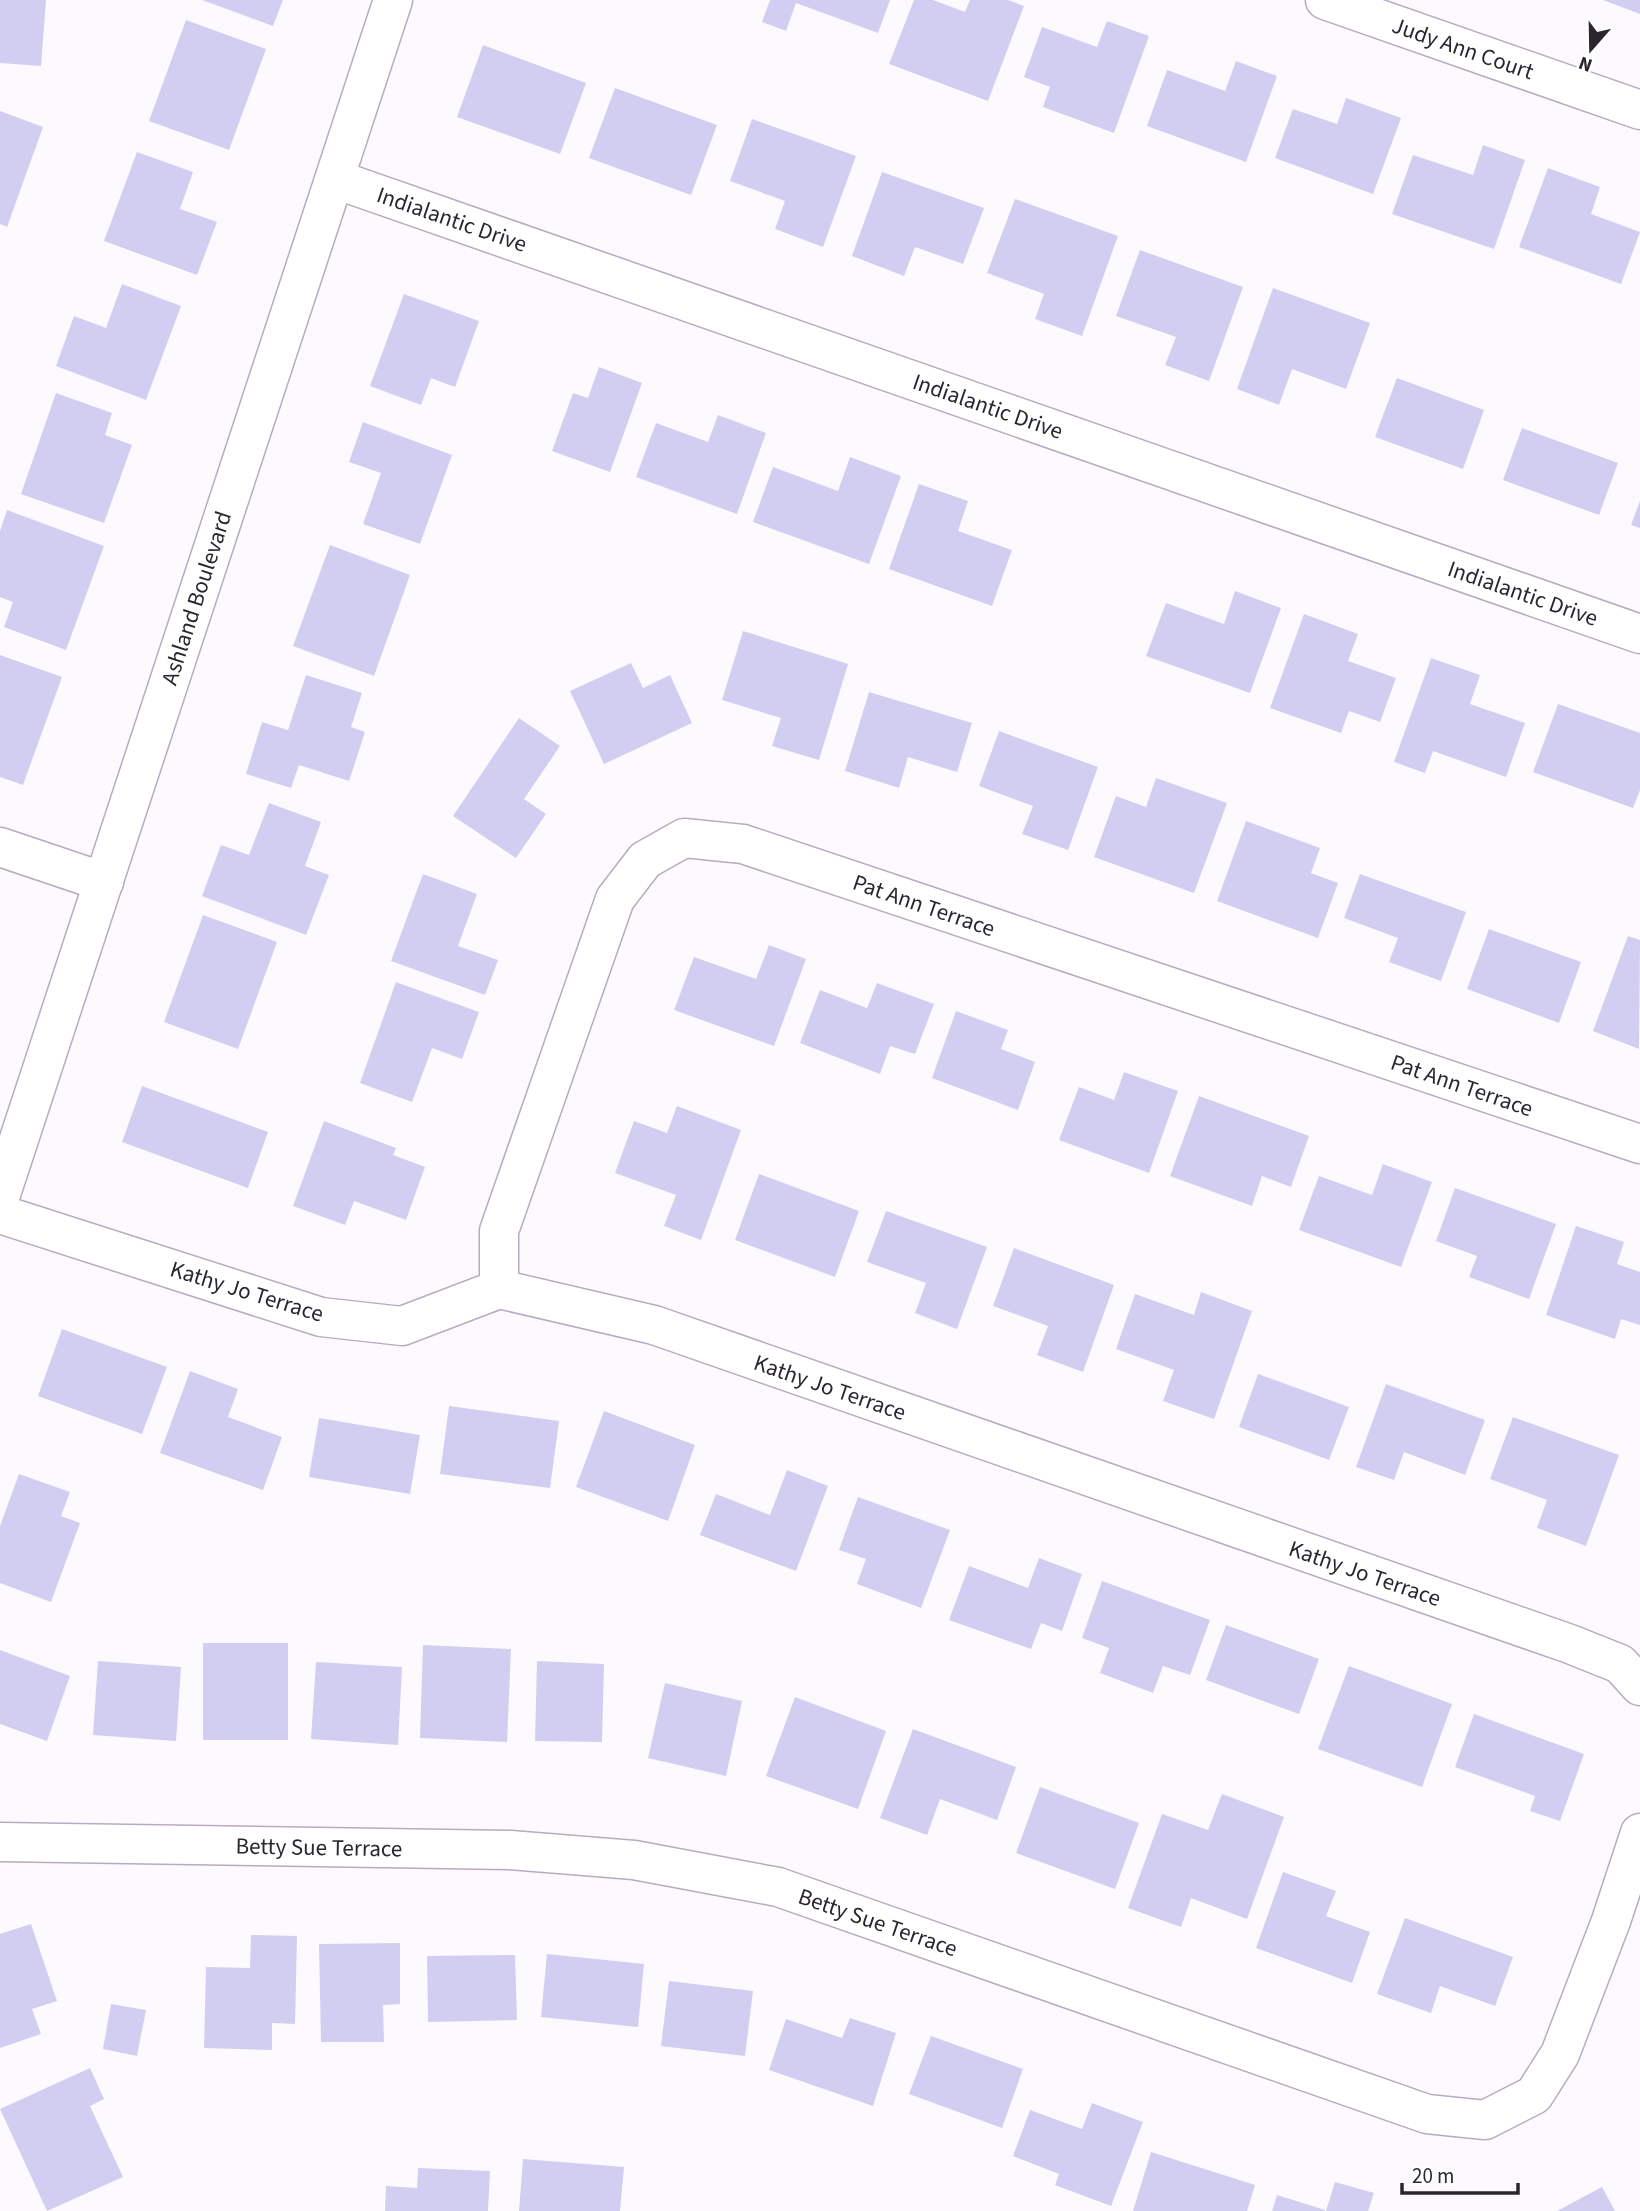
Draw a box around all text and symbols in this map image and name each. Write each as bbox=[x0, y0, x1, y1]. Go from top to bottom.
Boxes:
street label: Judy Ann Court bbox=[1388, 9, 1538, 88]
north arrow bbox=[1556, 14, 1626, 84]
text: N bbox=[1575, 49, 1596, 78]
street label: Indialantic Drive bbox=[372, 178, 531, 261]
street label: Indialantic Drive bbox=[908, 365, 1067, 448]
street label: Ashland Boulevard bbox=[153, 507, 240, 689]
street label: Indialantic Drive bbox=[1443, 552, 1602, 635]
street label: Pat Ann Terrace bbox=[848, 866, 999, 945]
street label: Pat Ann Terrace bbox=[1386, 1046, 1537, 1125]
street label: Kathy Jo Terrace bbox=[166, 1252, 328, 1330]
street label: Kathy Jo Terrace bbox=[749, 1346, 910, 1429]
street label: Kathy Jo Terrace bbox=[1284, 1532, 1445, 1615]
street label: Betty Sue Terrace bbox=[235, 1830, 403, 1865]
street label: Betty Sue Terrace bbox=[794, 1880, 962, 1965]
scale bar bbox=[1402, 2152, 1518, 2196]
text: 20 m bbox=[1412, 2161, 1454, 2191]

